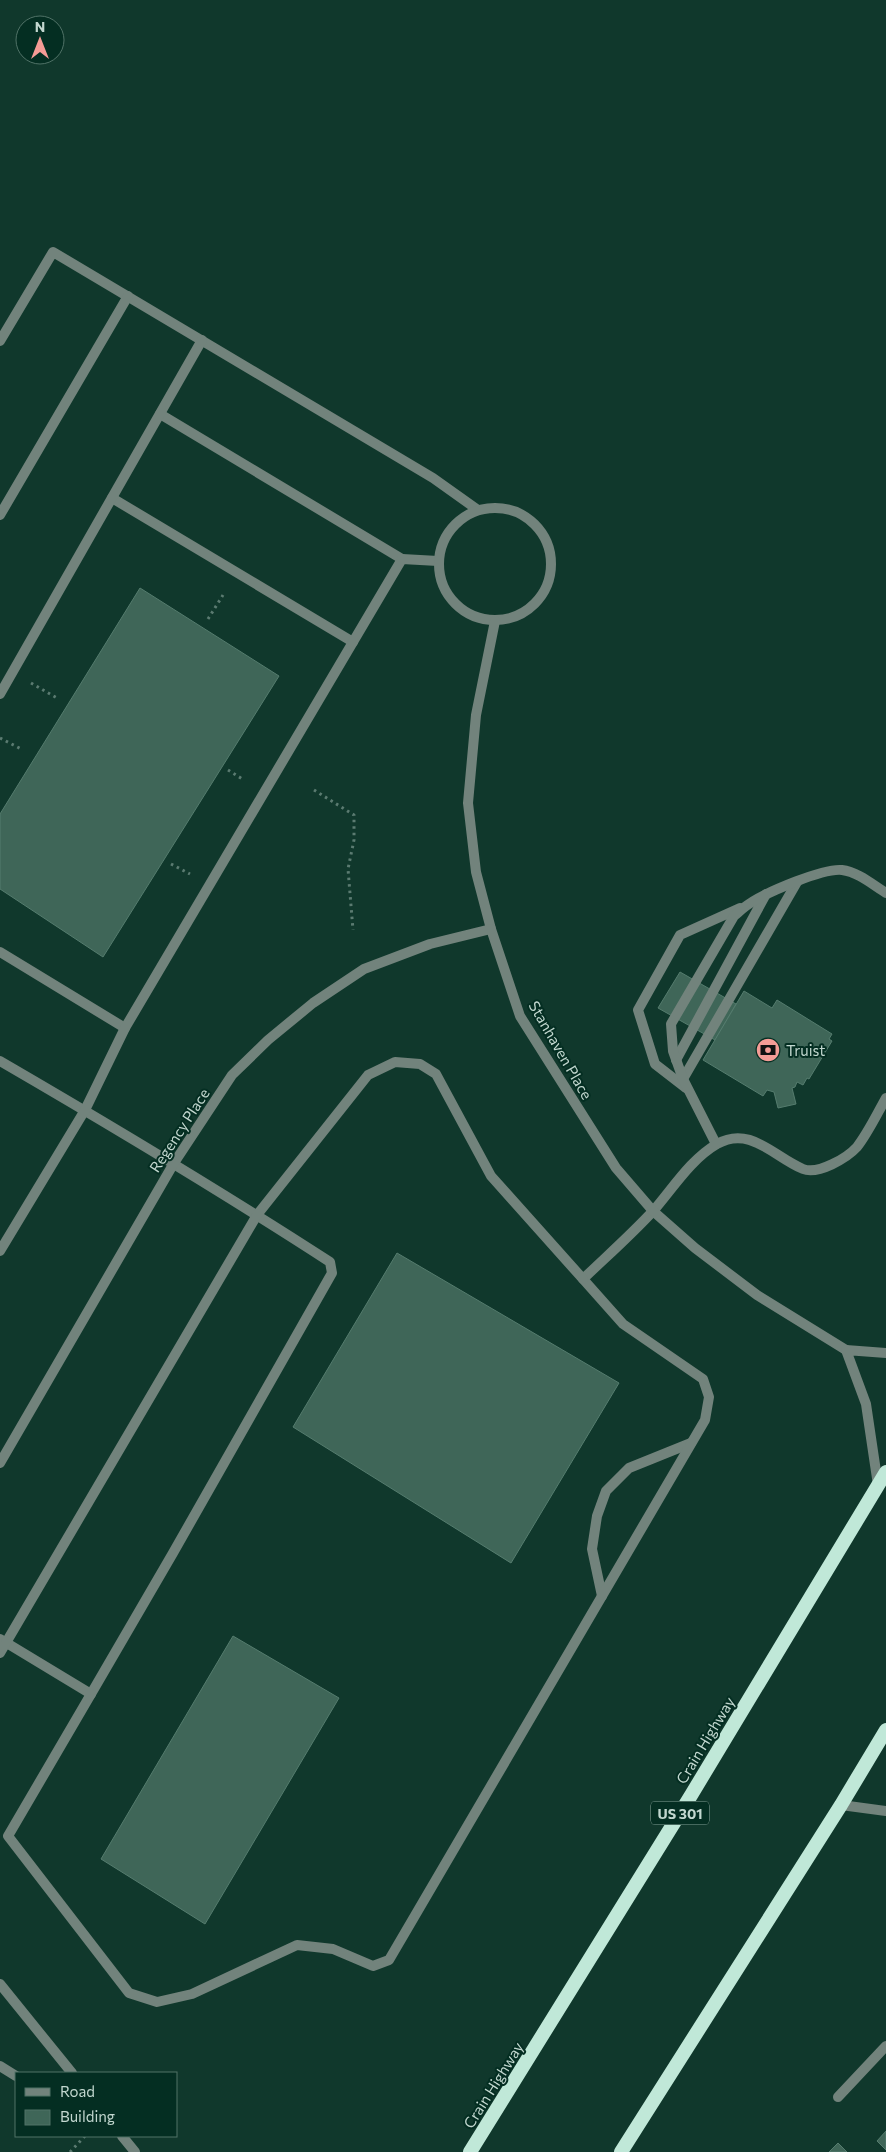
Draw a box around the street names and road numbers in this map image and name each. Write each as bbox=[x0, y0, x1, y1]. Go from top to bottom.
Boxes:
street label: Stanhaven Place bbox=[526, 998, 597, 1103]
street label: Regency Place bbox=[145, 1085, 213, 1175]
street label: Crain Highway bbox=[672, 1693, 738, 1787]
road number: US 301 bbox=[651, 1802, 709, 1825]
street label: Crain Highway bbox=[459, 2038, 527, 2131]

